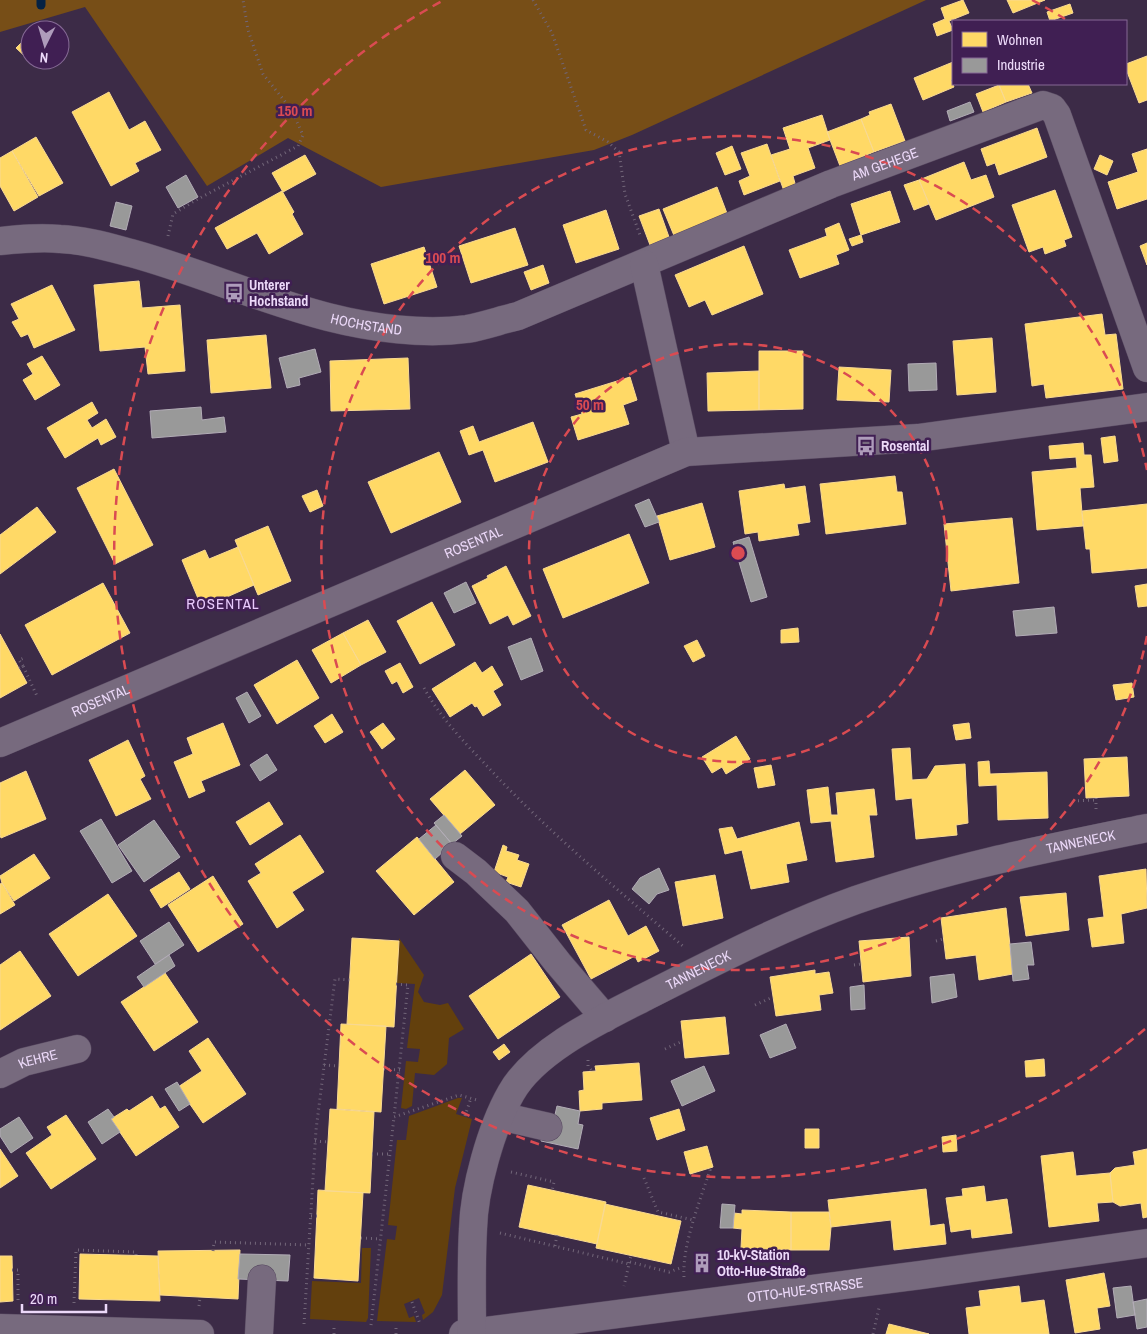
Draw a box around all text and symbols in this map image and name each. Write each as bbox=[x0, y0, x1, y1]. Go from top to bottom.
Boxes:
north arrow bbox=[20, 20, 70, 70]
legend bbox=[952, 20, 1127, 85]
text: Wohnen bbox=[997, 29, 1043, 50]
text: N bbox=[39, 49, 49, 67]
text: Industrie bbox=[997, 54, 1045, 75]
text: 150 m bbox=[278, 100, 312, 121]
street label: AM GEHEGE bbox=[848, 143, 921, 185]
text: 100 m bbox=[426, 247, 460, 268]
place label: Unterer Hochstand bbox=[249, 276, 308, 310]
bus stop icon: Unterer Hochstand bbox=[223, 282, 245, 304]
street label: HOCHSTAND bbox=[329, 309, 403, 339]
text: 50 m bbox=[576, 394, 604, 415]
bus stop icon: Rosental bbox=[855, 435, 877, 457]
place label: Rosental bbox=[881, 437, 929, 455]
street label: ROSENTAL bbox=[442, 522, 505, 562]
centre of rings bbox=[729, 544, 747, 562]
district label: ROSENTAL bbox=[186, 593, 260, 614]
street label: ROSENTAL bbox=[69, 680, 133, 721]
street label: TANNENECK bbox=[1045, 826, 1117, 858]
street label: TANNENECK bbox=[663, 946, 734, 994]
street label: KEHRE bbox=[15, 1045, 59, 1073]
place label: 10-kV-Station Otto-Hue-Straße bbox=[717, 1246, 806, 1280]
building icon: 10-kV-Station Otto-Hue-Straße bbox=[691, 1252, 713, 1274]
street label: OTTO-HUE-STRASSE bbox=[746, 1274, 864, 1306]
scale bar bbox=[22, 1282, 106, 1314]
text: 20 m bbox=[30, 1288, 57, 1309]

